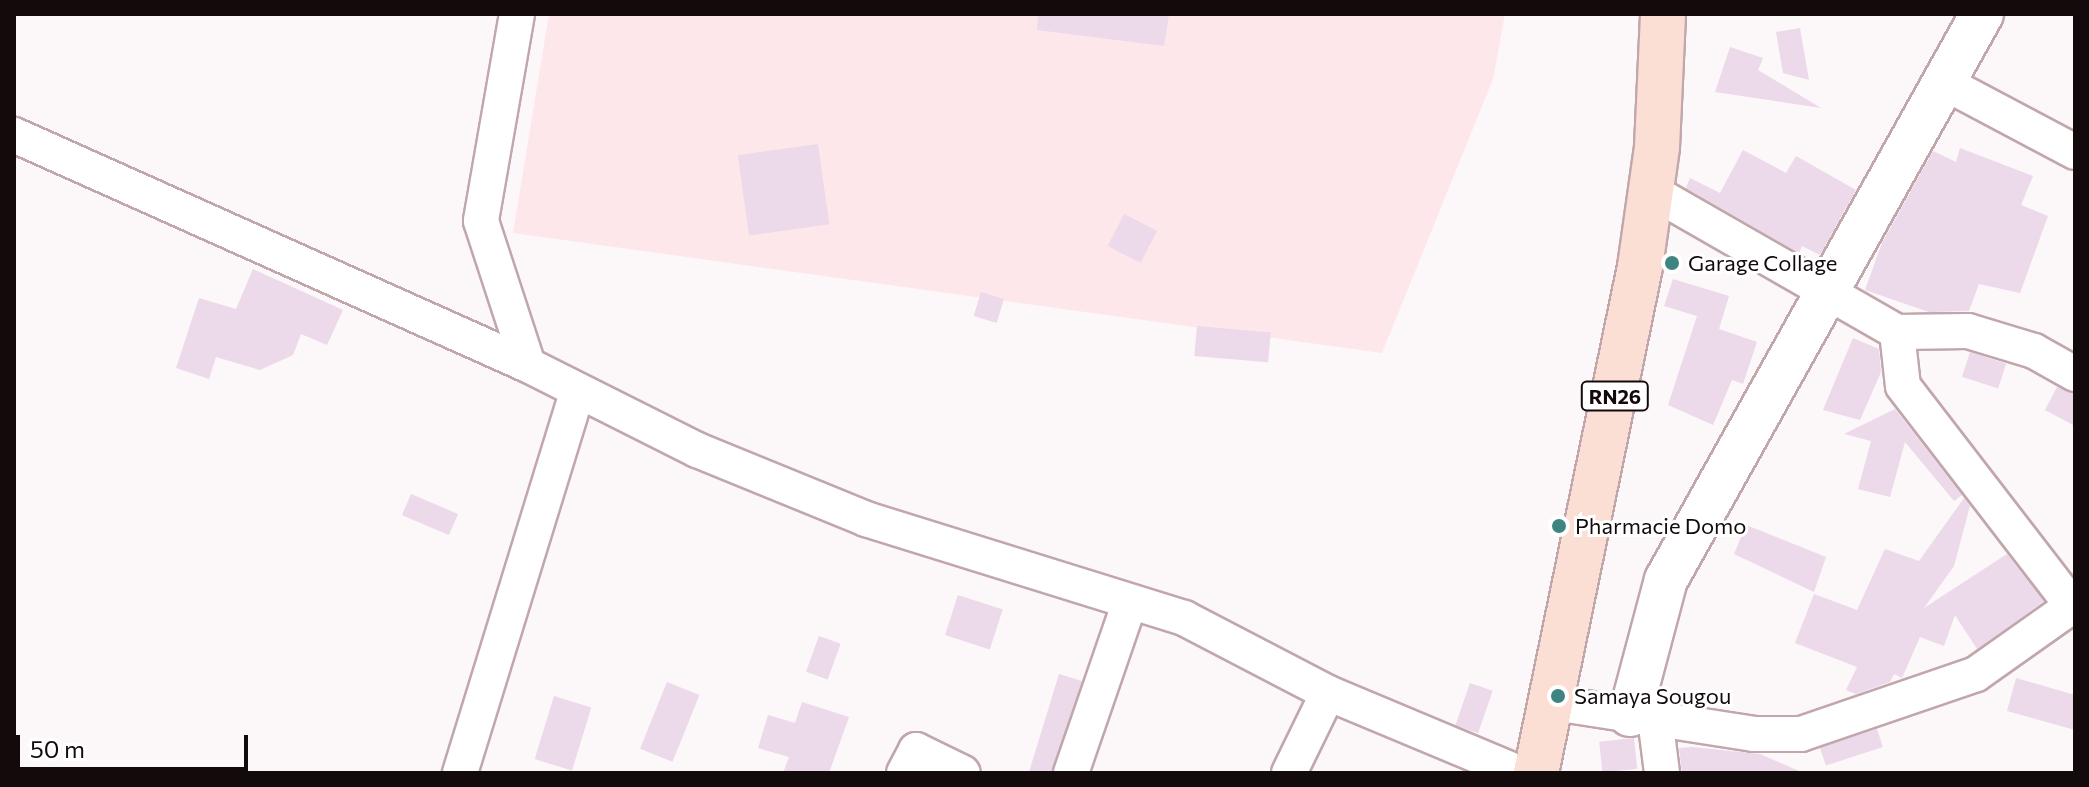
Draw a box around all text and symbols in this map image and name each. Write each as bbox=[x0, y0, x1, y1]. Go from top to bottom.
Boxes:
place label: Garage Collage bbox=[1688, 250, 1837, 276]
marker: Garage Collage bbox=[1663, 254, 1681, 272]
road number: RN26 bbox=[1579, 380, 1651, 412]
place label: Pharmacie Domo bbox=[1575, 513, 1746, 539]
marker: Pharmacie Domo bbox=[1550, 517, 1568, 535]
place label: Samaya Sougou bbox=[1574, 683, 1731, 709]
marker: Samaya Sougou bbox=[1549, 687, 1567, 705]
scale bar bbox=[20, 719, 252, 769]
text: 50 m bbox=[30, 734, 85, 763]

